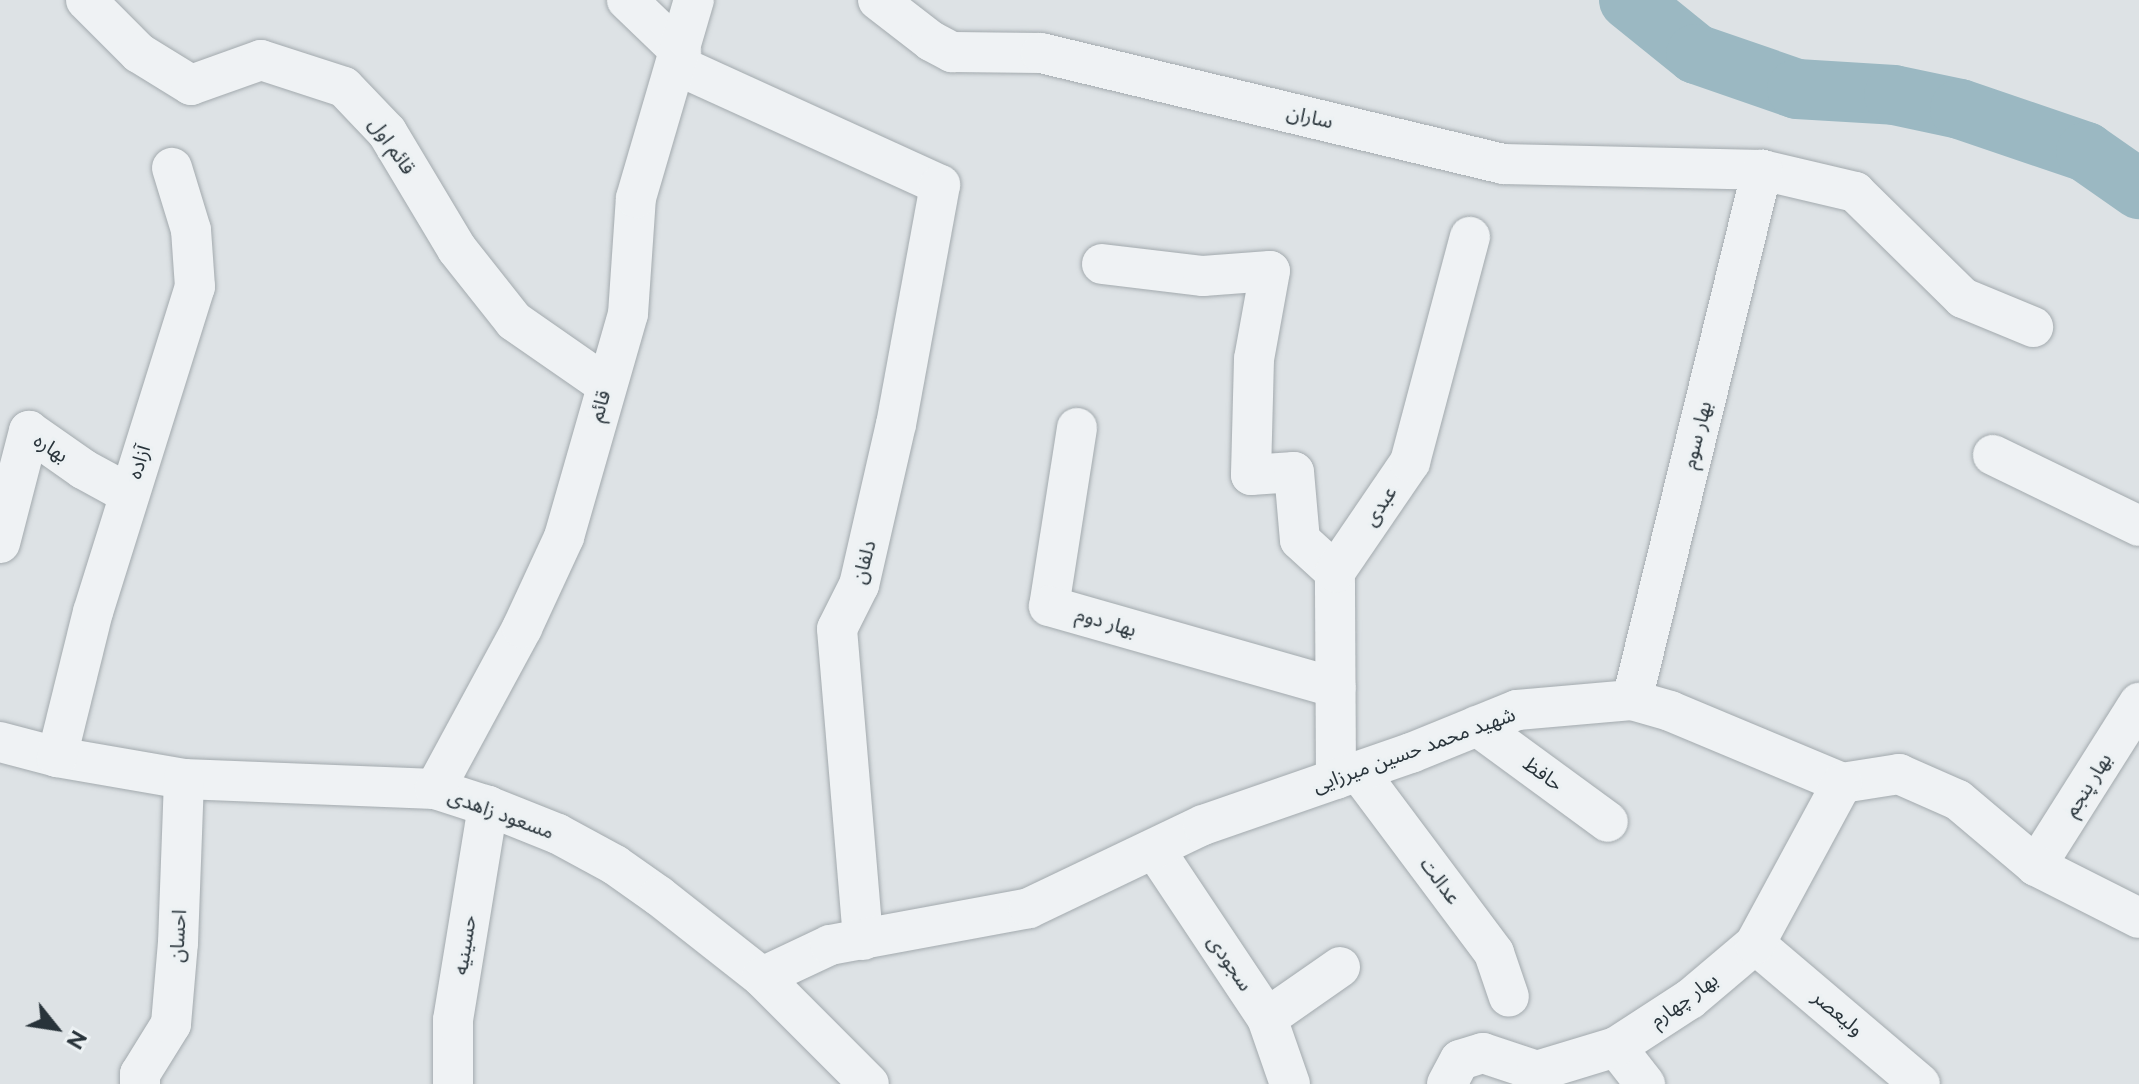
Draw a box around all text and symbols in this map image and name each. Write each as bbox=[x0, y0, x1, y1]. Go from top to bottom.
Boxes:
street label: ساران bbox=[1285, 100, 1335, 134]
street label: قائم اول bbox=[364, 113, 420, 179]
street label: قائم bbox=[584, 388, 616, 424]
street label: بهار سوم bbox=[1677, 399, 1717, 471]
street label: بهاره bbox=[29, 428, 73, 468]
street label: آزاده bbox=[122, 442, 156, 482]
street label: عبدی bbox=[1358, 482, 1402, 530]
street label: دلفان bbox=[847, 538, 881, 586]
street label: بهار دوم bbox=[1073, 602, 1139, 642]
street label: شهید محمد حسین میرزایی bbox=[1309, 702, 1519, 798]
street label: بهار پنجم bbox=[2059, 749, 2117, 821]
street label: حافظ bbox=[1518, 752, 1568, 796]
street label: مسعود زاهدی bbox=[445, 784, 557, 844]
street label: عدالت bbox=[1415, 853, 1465, 909]
street label: احسان bbox=[165, 909, 191, 963]
street label: حسینیه bbox=[448, 913, 482, 977]
street label: سجودی bbox=[1203, 930, 1257, 996]
street label: بهار چهارم bbox=[1646, 967, 1722, 1033]
street label: ولیعصر bbox=[1808, 985, 1868, 1041]
north arrow bbox=[16, 988, 96, 1068]
text: N bbox=[61, 1026, 92, 1054]

